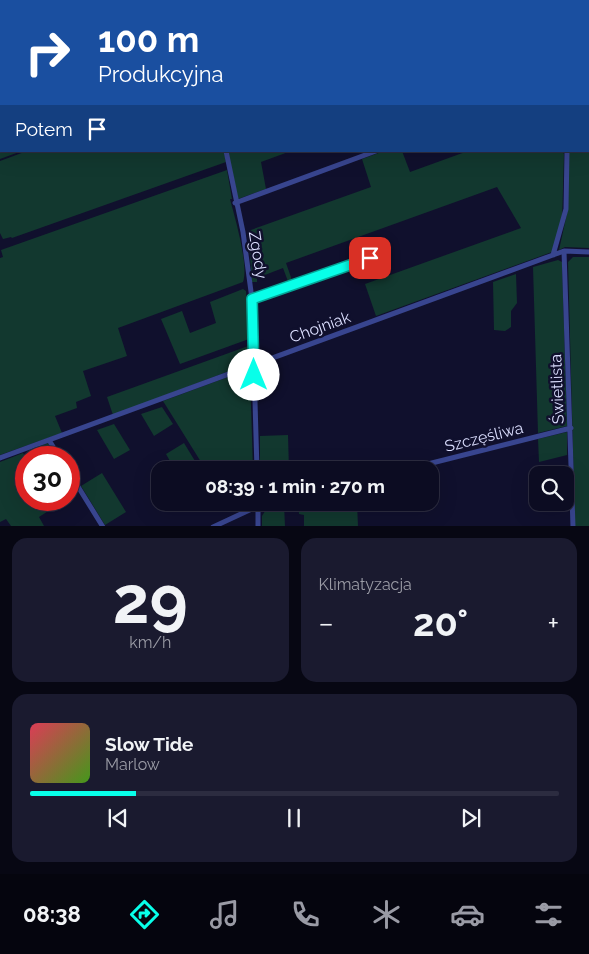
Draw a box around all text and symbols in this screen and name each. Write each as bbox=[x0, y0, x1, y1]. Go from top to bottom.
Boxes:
text: 100 m bbox=[98, 19, 199, 60]
icon: right bbox=[15, 20, 80, 85]
text: Produkcyjna bbox=[98, 61, 224, 87]
icon: arrive bbox=[83, 115, 111, 143]
text: Potem bbox=[15, 118, 73, 140]
street label: Zgody bbox=[245, 230, 271, 280]
pin bbox=[349, 237, 391, 279]
icon: arrive bbox=[356, 244, 384, 272]
street label: Chojniak bbox=[287, 307, 354, 347]
position arrow bbox=[227, 348, 279, 400]
street label: Świetlista bbox=[545, 354, 568, 424]
street label: Szczęśliwa bbox=[443, 418, 525, 456]
speed limit sign: 30 bbox=[15, 446, 80, 511]
map controls bbox=[529, 466, 574, 511]
button: search bbox=[529, 466, 574, 511]
text: 08:39 · 1 min · 270 m bbox=[205, 475, 385, 497]
text: 29 bbox=[113, 562, 188, 638]
text: Klimatyzacja bbox=[319, 575, 412, 594]
text: 20° bbox=[413, 600, 468, 645]
text: − bbox=[319, 607, 334, 640]
text: + bbox=[547, 607, 559, 640]
text: km/h bbox=[129, 633, 171, 652]
text: Slow Tide bbox=[105, 733, 194, 755]
text: Marlow bbox=[105, 755, 160, 774]
icon: previous bbox=[104, 804, 132, 832]
icon: pause bbox=[280, 804, 308, 832]
icon: next bbox=[457, 804, 485, 832]
icon: directions bbox=[127, 897, 162, 932]
icon: music bbox=[207, 897, 242, 932]
icon: phone bbox=[288, 897, 323, 932]
icon: climate bbox=[369, 897, 404, 932]
icon: car bbox=[450, 897, 485, 932]
icon: filters bbox=[531, 897, 566, 932]
text: 08:38 bbox=[23, 901, 81, 927]

